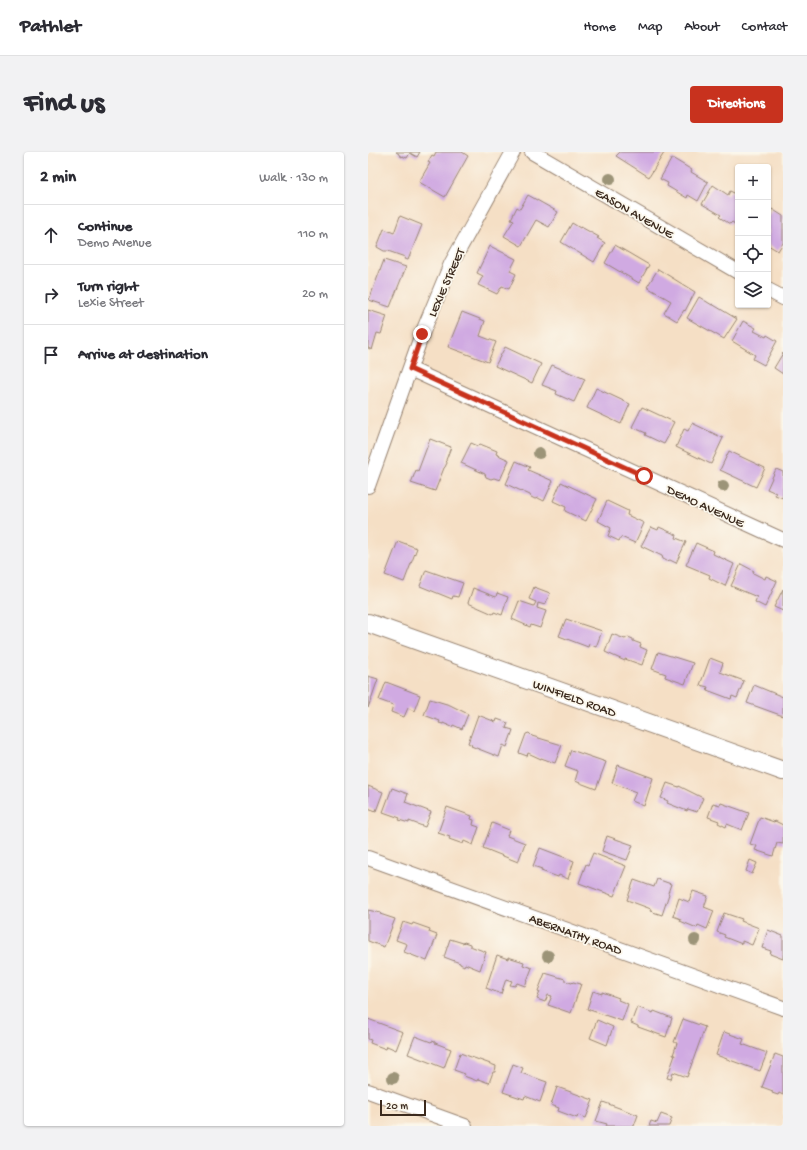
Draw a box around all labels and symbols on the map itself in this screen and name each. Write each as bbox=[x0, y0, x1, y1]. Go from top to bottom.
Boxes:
street label: EASON AVENUE bbox=[592, 186, 677, 243]
street label: LEXIE STREET bbox=[426, 246, 469, 319]
route end bbox=[413, 325, 431, 343]
route start bbox=[635, 467, 653, 485]
street label: DEMO AVENUE bbox=[663, 482, 747, 532]
street label: WINFIELD ROAD bbox=[530, 677, 618, 722]
street label: ABERNATHY ROAD bbox=[527, 912, 624, 959]
scale bar bbox=[380, 1098, 426, 1117]

